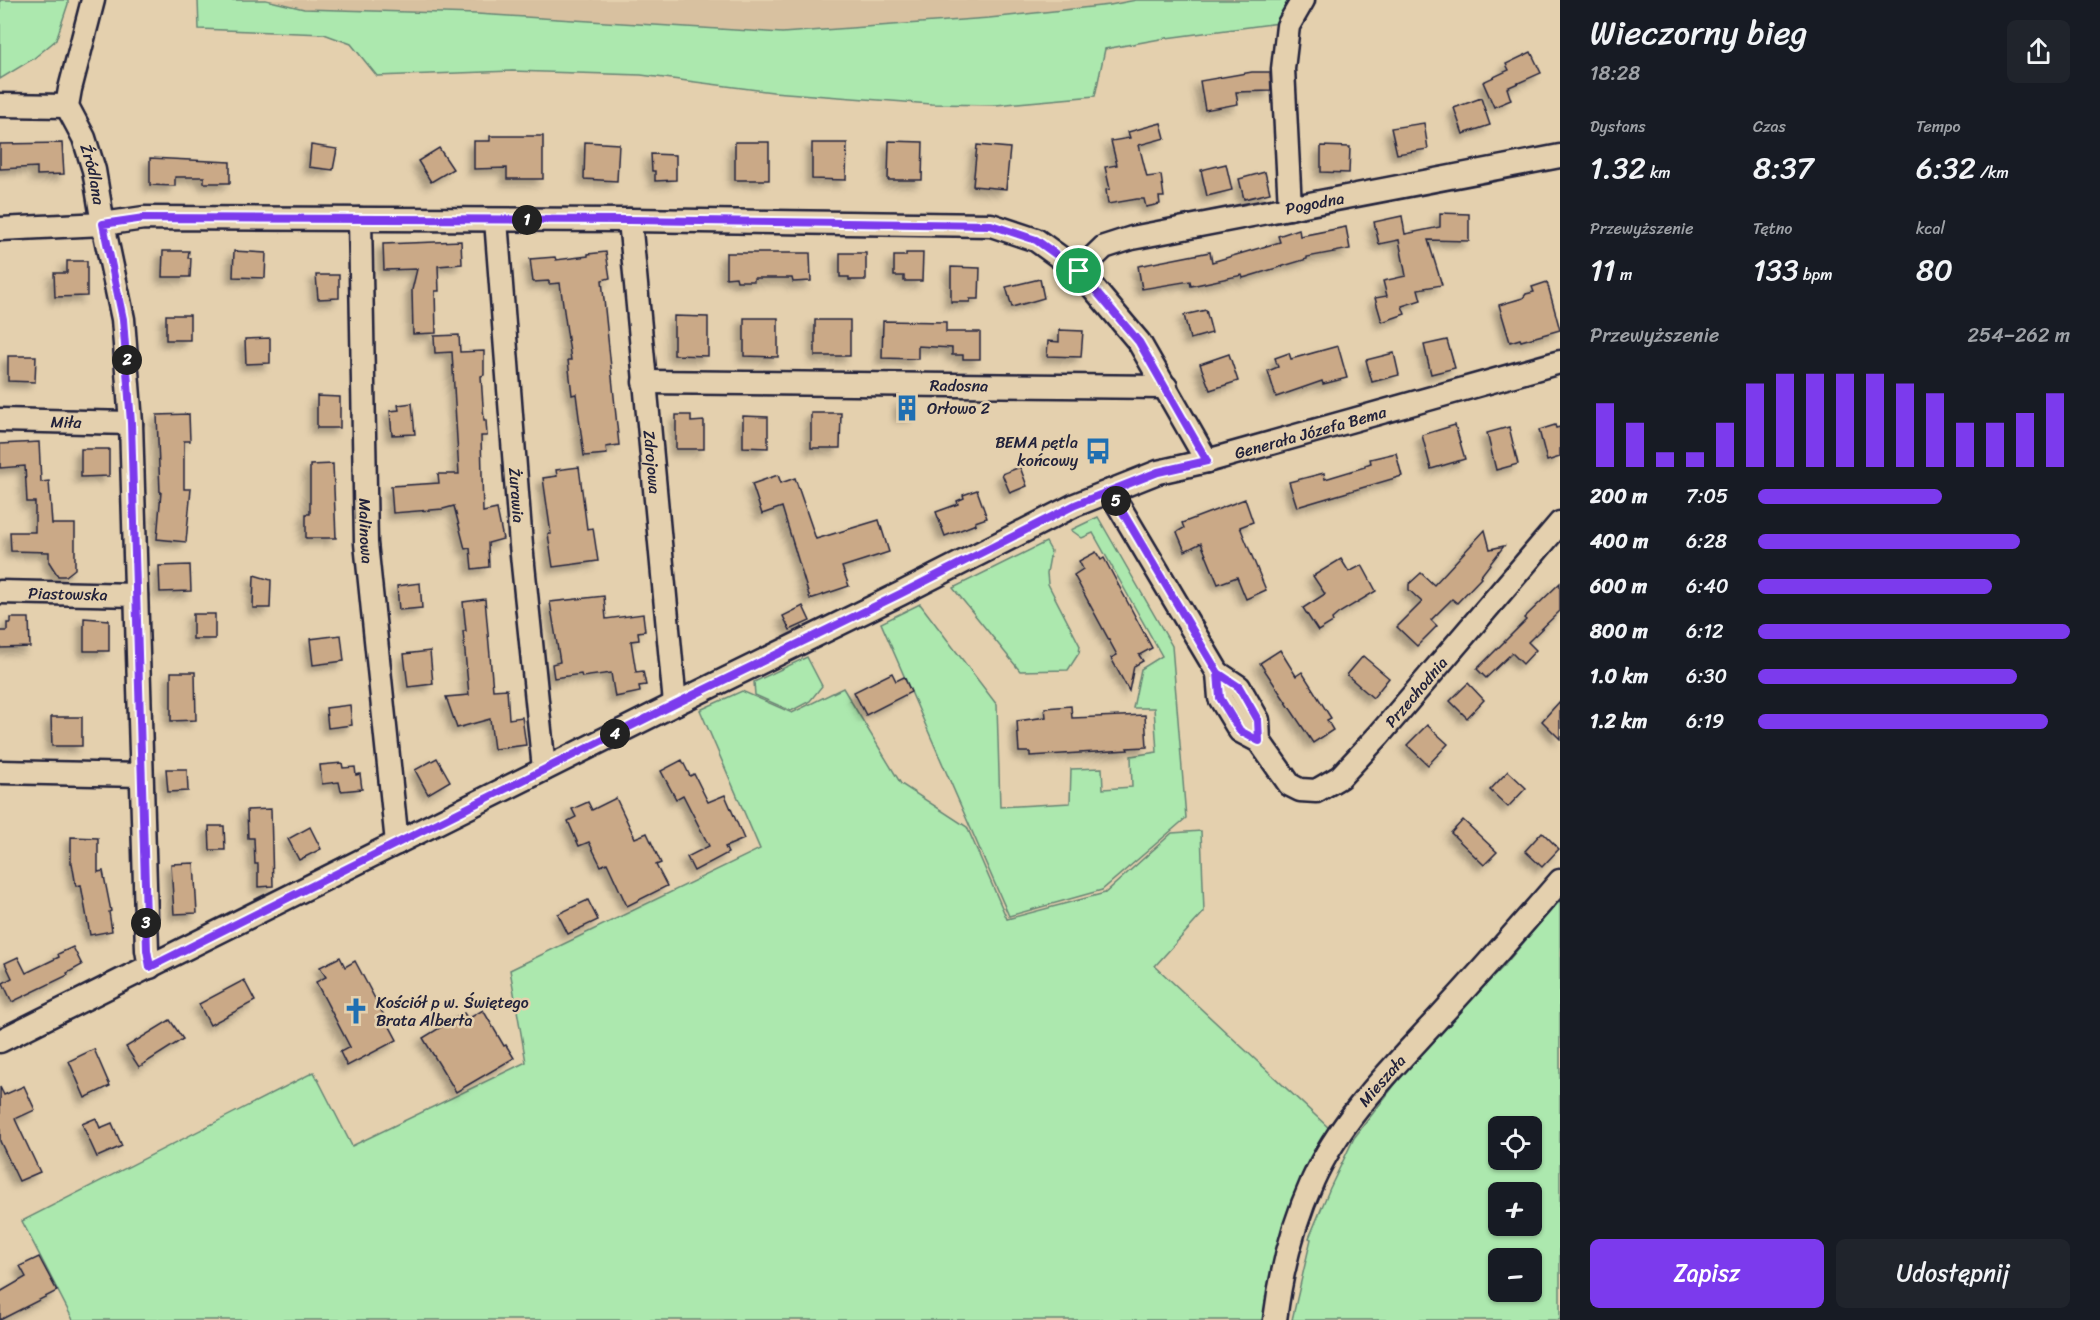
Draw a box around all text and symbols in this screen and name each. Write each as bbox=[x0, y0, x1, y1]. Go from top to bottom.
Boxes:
text: Wieczorny bieg bbox=[1590, 4, 1807, 62]
button: share bbox=[2007, 20, 2070, 83]
text: 18:28 bbox=[1590, 56, 1640, 91]
text: Dystans bbox=[1590, 112, 1646, 141]
text: Czas bbox=[1753, 112, 1786, 141]
text: Tempo bbox=[1916, 112, 1961, 141]
street label: Źródlana bbox=[72, 140, 114, 208]
text: 1.32 bbox=[1590, 141, 1646, 195]
text: 8:37 bbox=[1753, 141, 1814, 195]
text: 6:32 bbox=[1916, 141, 1976, 195]
text: km bbox=[1646, 158, 1671, 187]
text: /km bbox=[1976, 158, 2009, 187]
street label: Pogodna bbox=[1283, 184, 1347, 223]
pin: 1 bbox=[512, 205, 542, 235]
text: 1 bbox=[524, 205, 530, 234]
text: Przewyższenie bbox=[1590, 214, 1694, 243]
text: Tętno bbox=[1753, 214, 1792, 243]
text: kcal bbox=[1916, 214, 1945, 243]
text: 11 bbox=[1590, 243, 1616, 297]
text: 133 bbox=[1753, 243, 1799, 297]
text: 80 bbox=[1916, 243, 1953, 297]
pin bbox=[1053, 245, 1104, 296]
icon: arrive bbox=[1062, 254, 1095, 287]
text: m bbox=[1616, 260, 1632, 289]
text: bpm bbox=[1799, 260, 1833, 289]
text: Przewyższenie bbox=[1590, 318, 1719, 353]
text: 254–262 m bbox=[1967, 318, 2070, 353]
pin: 2 bbox=[112, 345, 142, 375]
text: 2 bbox=[122, 345, 132, 374]
street label: Radosna bbox=[930, 371, 988, 400]
building icon: Orłowo 2 bbox=[892, 393, 922, 423]
place label: Orłowo 2 bbox=[927, 394, 990, 423]
street label: Generała Józefa Bema bbox=[1231, 397, 1391, 468]
street label: Miła bbox=[50, 407, 83, 437]
place label: BEMA pętla końcowy bbox=[995, 428, 1079, 475]
street label: Zdrojowa bbox=[635, 429, 669, 495]
bus stop icon: BEMA pętla końcowy bbox=[1083, 436, 1113, 466]
street label: Żurawia bbox=[500, 466, 533, 524]
text: 200 m bbox=[1590, 479, 1647, 514]
text: 7:05 bbox=[1686, 479, 1728, 514]
pin: 5 bbox=[1101, 486, 1131, 516]
text: 5 bbox=[1111, 486, 1121, 515]
street label: Malinowa bbox=[350, 498, 382, 565]
text: 400 m bbox=[1590, 524, 1648, 559]
text: 6:28 bbox=[1686, 524, 1727, 559]
text: 600 m bbox=[1590, 569, 1647, 604]
text: 6:40 bbox=[1686, 569, 1729, 604]
street label: Piastowska bbox=[28, 579, 108, 609]
text: 800 m bbox=[1590, 614, 1648, 649]
text: 6:12 bbox=[1686, 614, 1724, 649]
street label: Przechodnia bbox=[1377, 650, 1455, 734]
text: 1.0 km bbox=[1590, 659, 1648, 694]
text: 6:30 bbox=[1686, 659, 1727, 694]
text: 1.2 km bbox=[1590, 704, 1647, 739]
text: 6:19 bbox=[1686, 704, 1724, 739]
pin: 4 bbox=[600, 719, 630, 749]
text: 4 bbox=[610, 719, 620, 748]
pin: 3 bbox=[131, 908, 161, 938]
text: 3 bbox=[142, 908, 150, 937]
place label: Kościół p w. Świętego Brata Alberta bbox=[376, 988, 529, 1035]
church icon: Kościół p w. Świętego Brata Alberta bbox=[341, 996, 371, 1026]
street label: Mieszała bbox=[1351, 1048, 1413, 1113]
map controls bbox=[1488, 1116, 1542, 1302]
button: locate bbox=[1488, 1116, 1542, 1170]
button: + bbox=[1488, 1182, 1542, 1236]
button: Zapisz bbox=[1590, 1239, 1824, 1308]
button: Udostępnij bbox=[1836, 1239, 2070, 1308]
button: − bbox=[1488, 1248, 1542, 1302]

